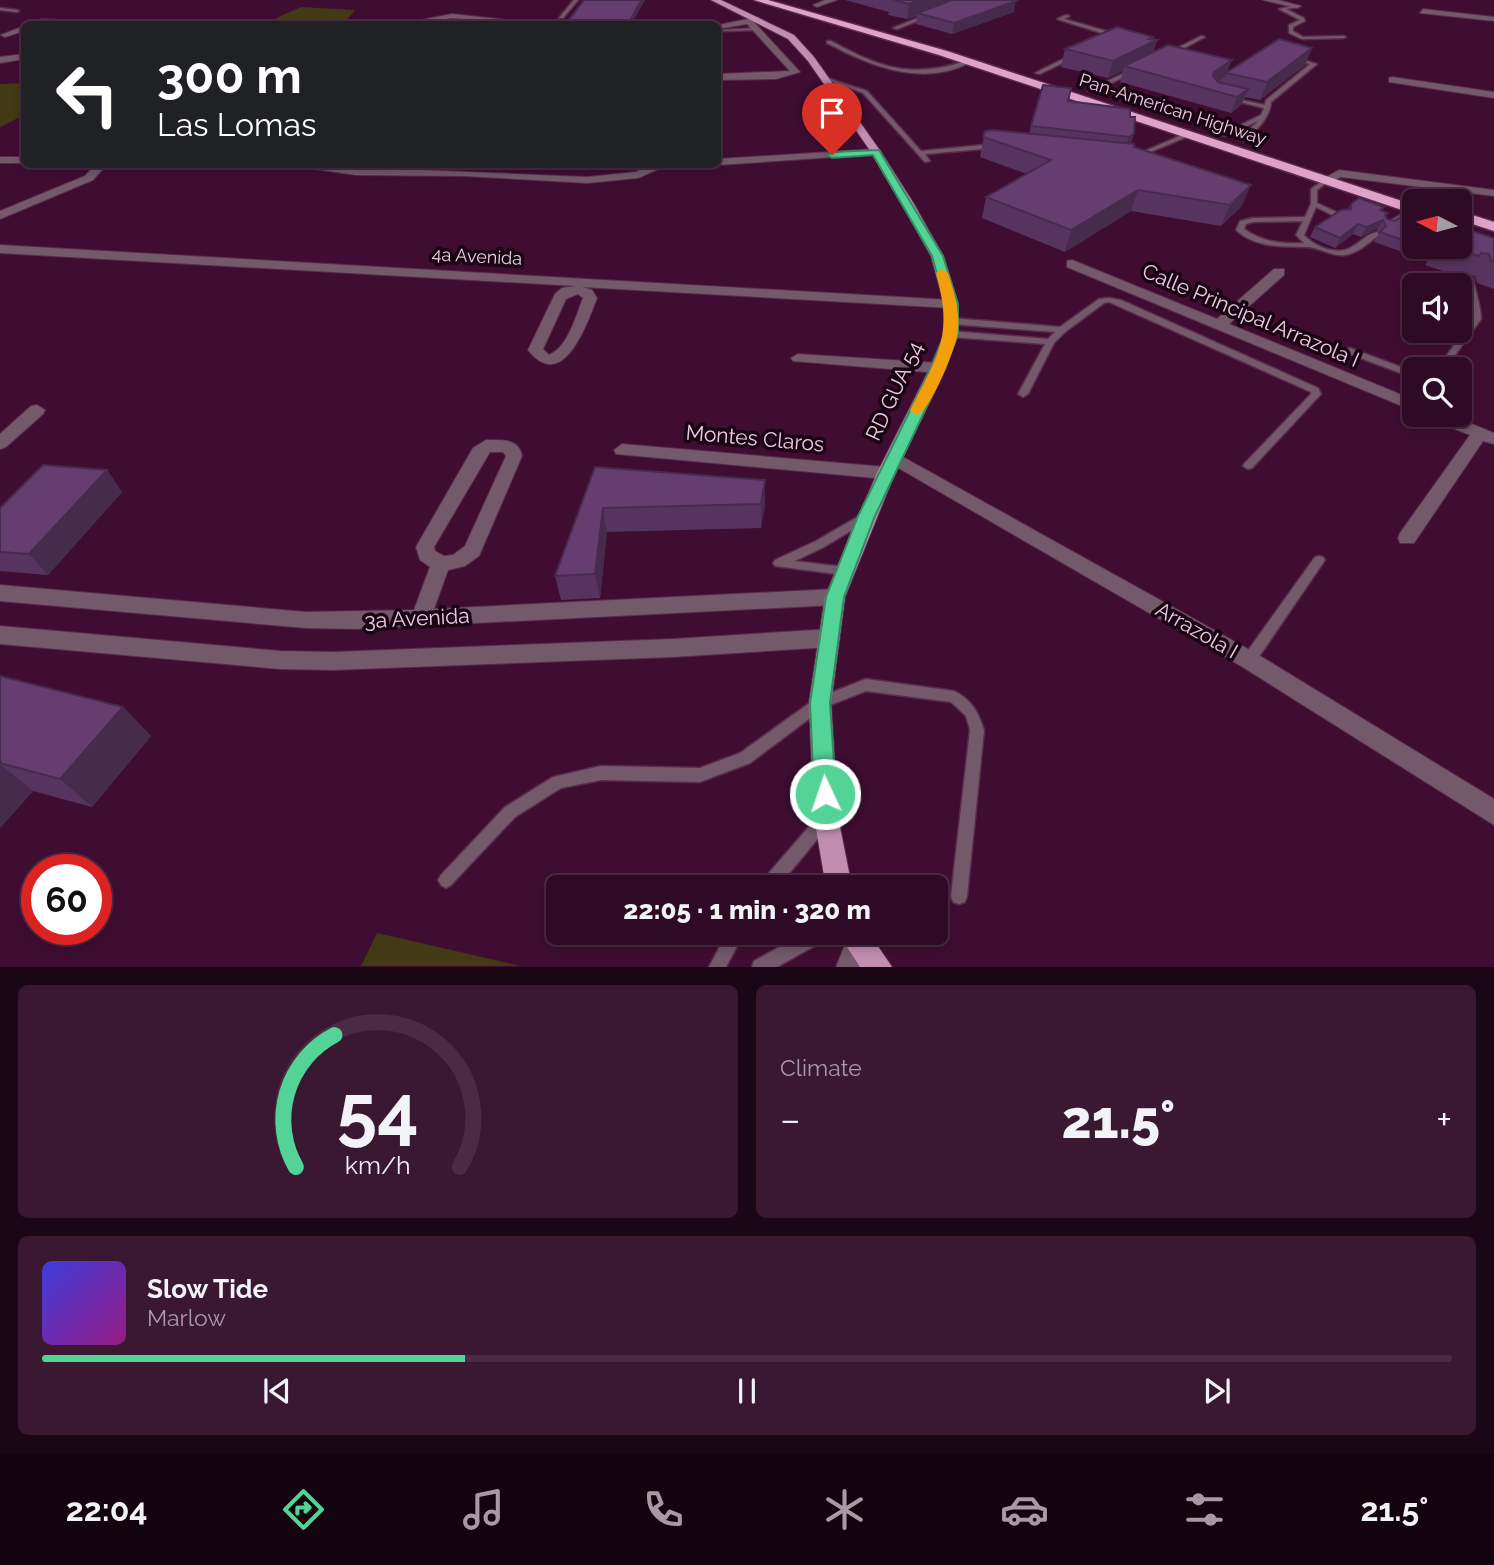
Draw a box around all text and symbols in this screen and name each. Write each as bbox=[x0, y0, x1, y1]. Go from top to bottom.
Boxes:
text: 300 m bbox=[157, 47, 302, 104]
icon: left bbox=[42, 49, 133, 140]
street label: Pan-American Highway bbox=[1077, 69, 1269, 149]
pin bbox=[802, 83, 862, 155]
icon: arrive bbox=[813, 94, 851, 132]
text: Las Lomas bbox=[157, 106, 316, 143]
north arrow bbox=[1402, 189, 1472, 259]
map controls bbox=[1402, 189, 1472, 427]
street label: 4a Avenida bbox=[431, 243, 523, 269]
street label: Calle Principal Arrazola I bbox=[1139, 258, 1363, 372]
button: sound bbox=[1402, 273, 1472, 343]
street label: RD GUA 54 bbox=[860, 338, 928, 444]
button: search bbox=[1402, 357, 1472, 427]
street label: Montes Claros bbox=[685, 419, 825, 457]
street label: Arrazola I bbox=[1151, 597, 1243, 663]
street label: 3a Avenida bbox=[364, 603, 470, 633]
position arrow bbox=[788, 757, 862, 831]
speed limit sign: 60 bbox=[21, 854, 112, 945]
text: 22:05 · 1 min · 320 m bbox=[623, 895, 871, 925]
text: Climate bbox=[780, 1054, 862, 1081]
text: 54 bbox=[337, 1070, 419, 1155]
text: 21.5° bbox=[1061, 1089, 1175, 1150]
text: − bbox=[780, 1097, 800, 1142]
text: + bbox=[1436, 1097, 1452, 1142]
text: km/h bbox=[345, 1150, 411, 1180]
text: Slow Tide bbox=[147, 1274, 268, 1304]
text: Marlow bbox=[147, 1304, 226, 1331]
icon: previous bbox=[258, 1372, 296, 1410]
icon: pause bbox=[728, 1372, 766, 1410]
icon: next bbox=[1198, 1372, 1236, 1410]
icon: directions bbox=[279, 1485, 328, 1534]
icon: music bbox=[459, 1485, 508, 1534]
icon: phone bbox=[639, 1485, 688, 1534]
icon: climate bbox=[820, 1485, 869, 1534]
icon: car bbox=[1000, 1485, 1049, 1534]
icon: filters bbox=[1180, 1485, 1229, 1534]
text: 22:04 bbox=[66, 1491, 148, 1528]
text: 21.5° bbox=[1360, 1491, 1428, 1528]

